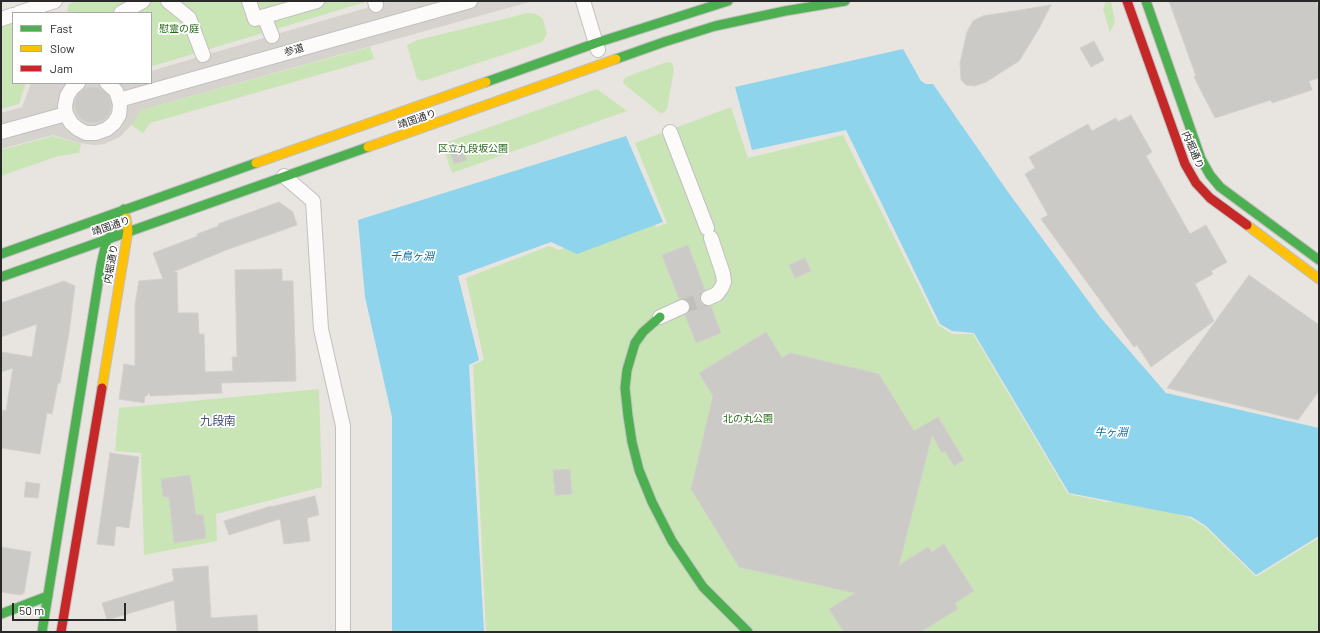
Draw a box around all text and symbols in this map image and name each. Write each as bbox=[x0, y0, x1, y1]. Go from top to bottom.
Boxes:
legend bbox=[12, 12, 152, 84]
text: Fast bbox=[50, 21, 73, 35]
park label: 慰霊の庭 bbox=[159, 23, 199, 35]
text: Slow bbox=[50, 41, 75, 55]
street label: 参道 bbox=[283, 41, 305, 59]
text: Jam bbox=[50, 61, 73, 75]
street label: 靖国通り bbox=[396, 107, 438, 131]
street label: 内堀通り bbox=[1180, 129, 1206, 171]
park label: 区立九段坂公園 bbox=[438, 143, 508, 155]
street label: 靖国通り bbox=[90, 214, 132, 238]
street label: 内堀通り bbox=[102, 243, 120, 285]
water label: 千鳥ヶ淵 bbox=[390, 249, 434, 263]
park label: 北の丸公園 bbox=[723, 413, 773, 425]
district label: 九段南 bbox=[200, 414, 236, 428]
water label: 牛ヶ淵 bbox=[1095, 425, 1127, 439]
scale bar bbox=[14, 595, 128, 621]
text: 50 m bbox=[19, 603, 44, 617]

